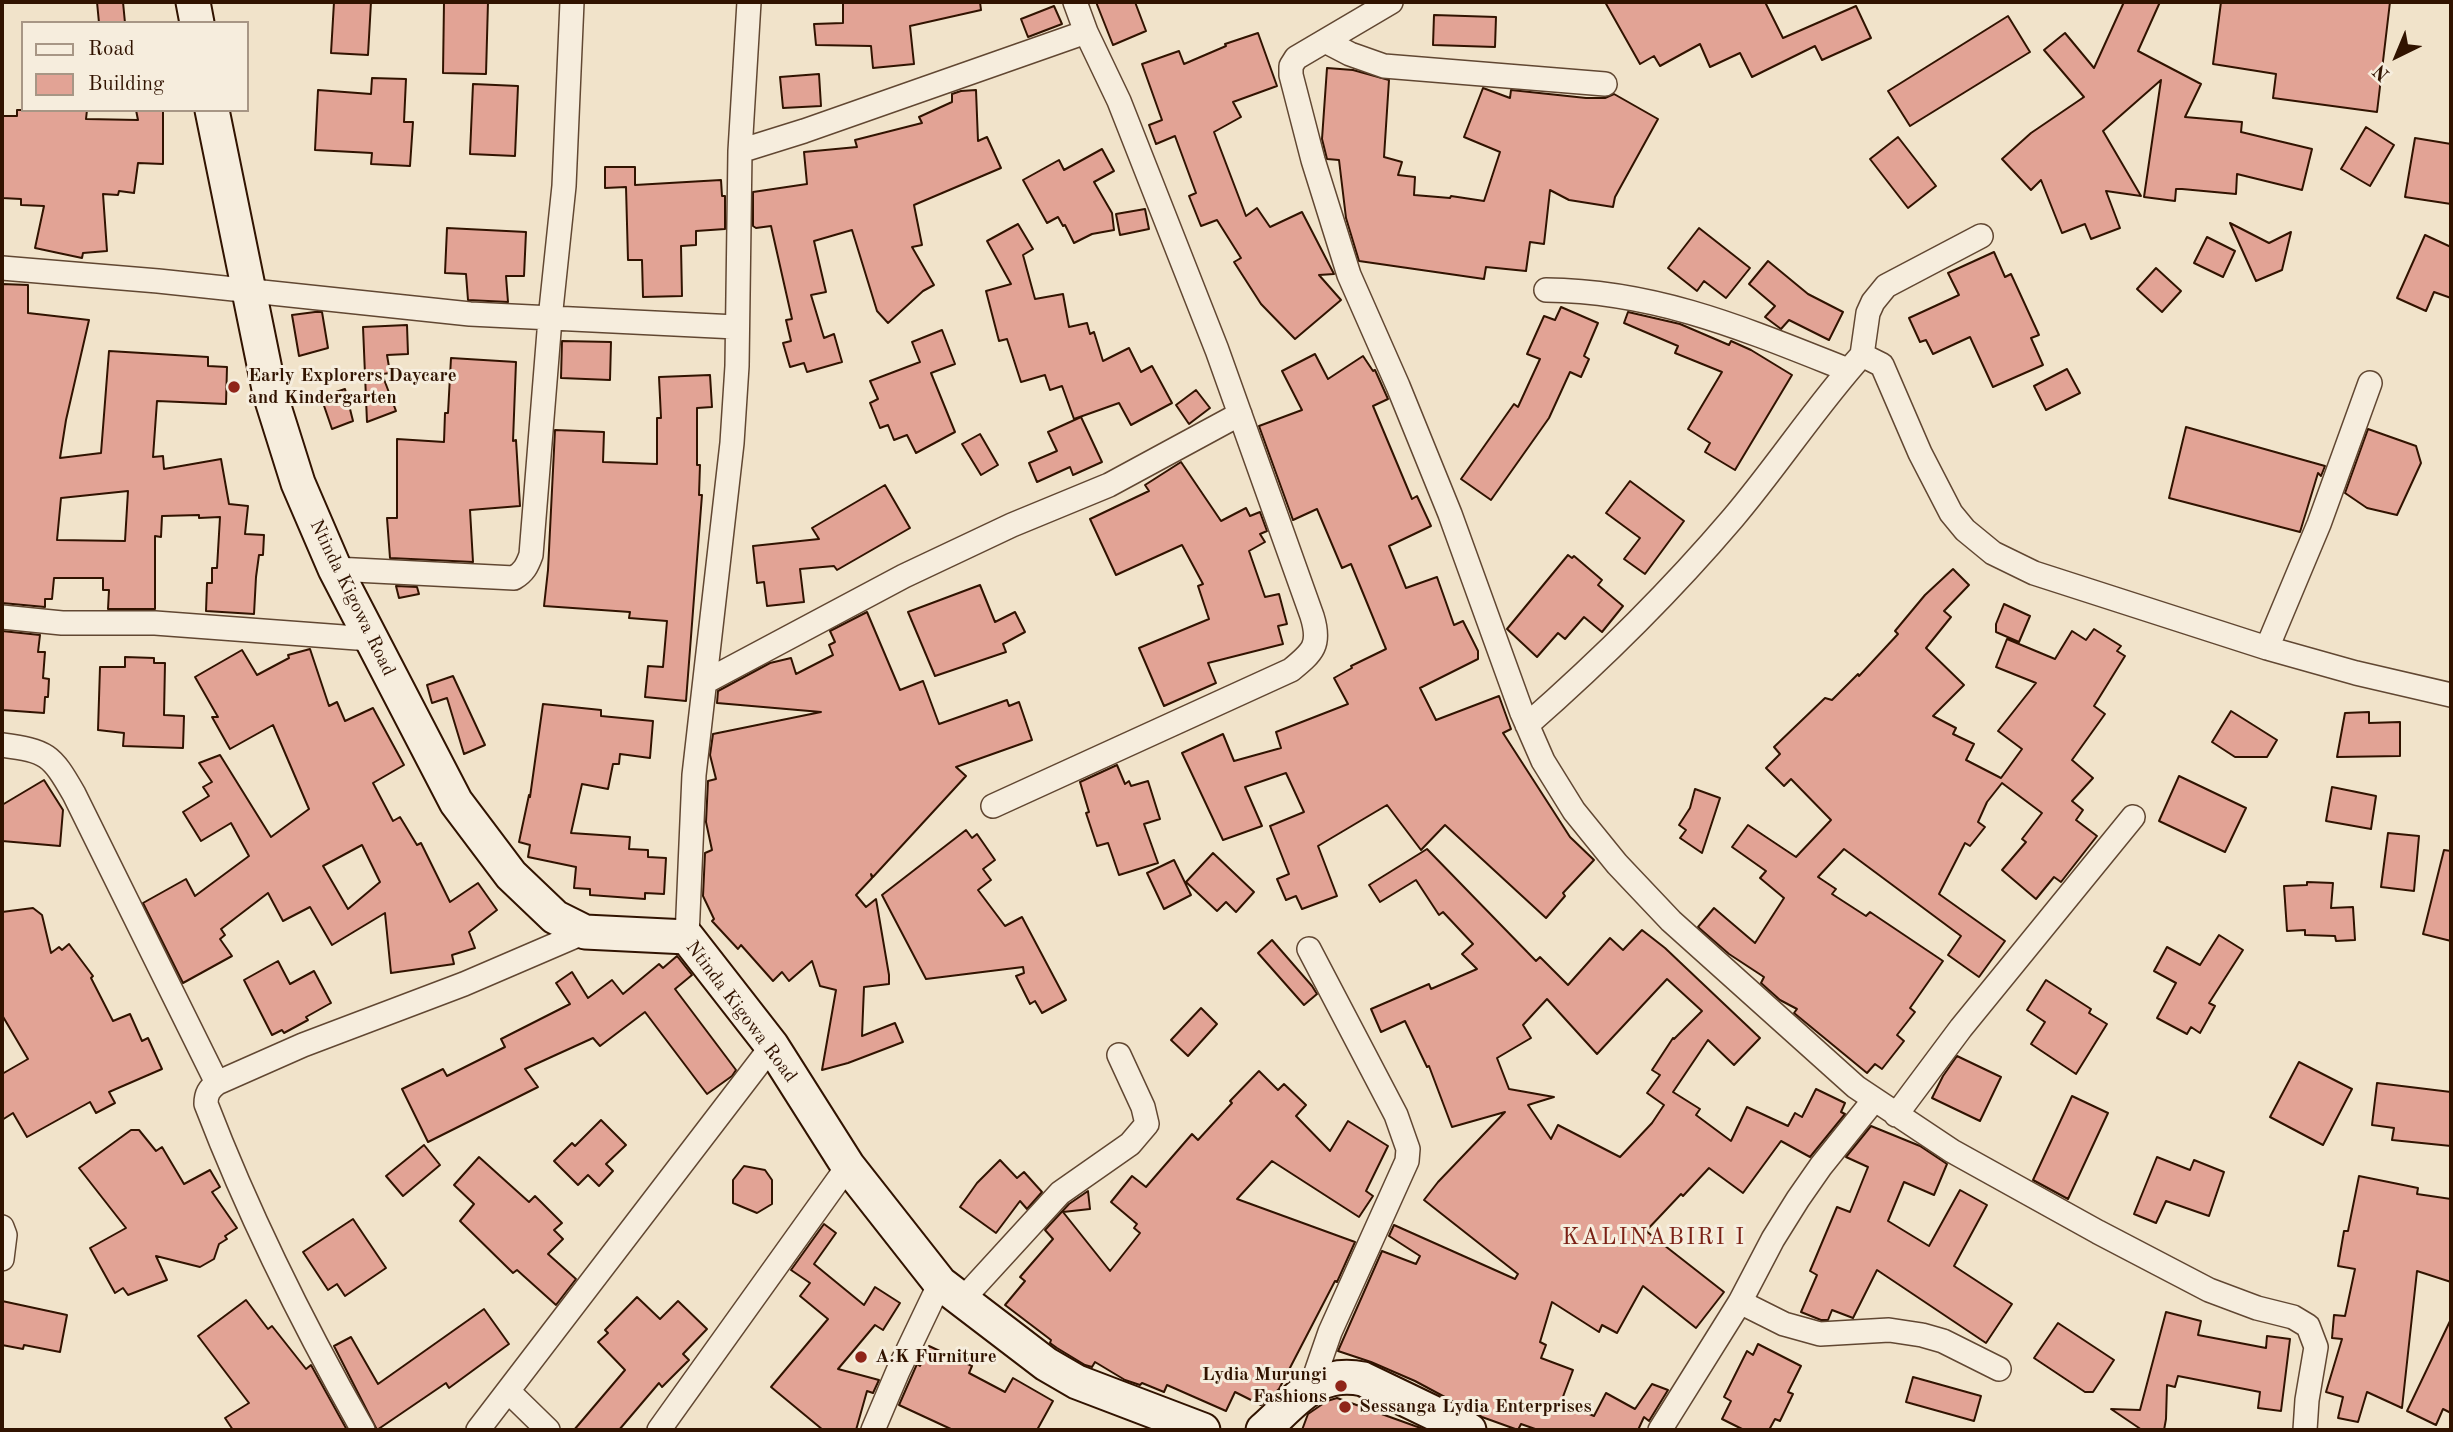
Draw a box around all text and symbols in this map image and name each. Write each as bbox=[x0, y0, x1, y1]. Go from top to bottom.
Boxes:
legend bbox=[21, 21, 248, 112]
north arrow bbox=[2362, 21, 2432, 91]
text: Road bbox=[88, 39, 135, 60]
text: N bbox=[2371, 60, 2394, 84]
text: Building bbox=[88, 74, 164, 95]
place label: Early Explorers Daycare and Kindergarten bbox=[248, 365, 457, 409]
marker: Early Explorers Daycare and Kindergarten bbox=[226, 379, 242, 395]
street label: Ntinda Kigowa Road bbox=[304, 516, 400, 680]
street label: Ntinda Kigowa Road bbox=[680, 937, 802, 1087]
district label: KALINABIRI I bbox=[1564, 1224, 1744, 1252]
place label: A.K Furniture bbox=[875, 1346, 997, 1368]
marker: A.K Furniture bbox=[853, 1349, 869, 1365]
place label: Lydia Murungi Fashions bbox=[1202, 1364, 1327, 1408]
marker: Lydia Murungi Fashions bbox=[1333, 1378, 1349, 1394]
place label: Sessanga Lydia Enterprises bbox=[1359, 1396, 1592, 1418]
marker: Sessanga Lydia Enterprises bbox=[1337, 1399, 1353, 1415]

